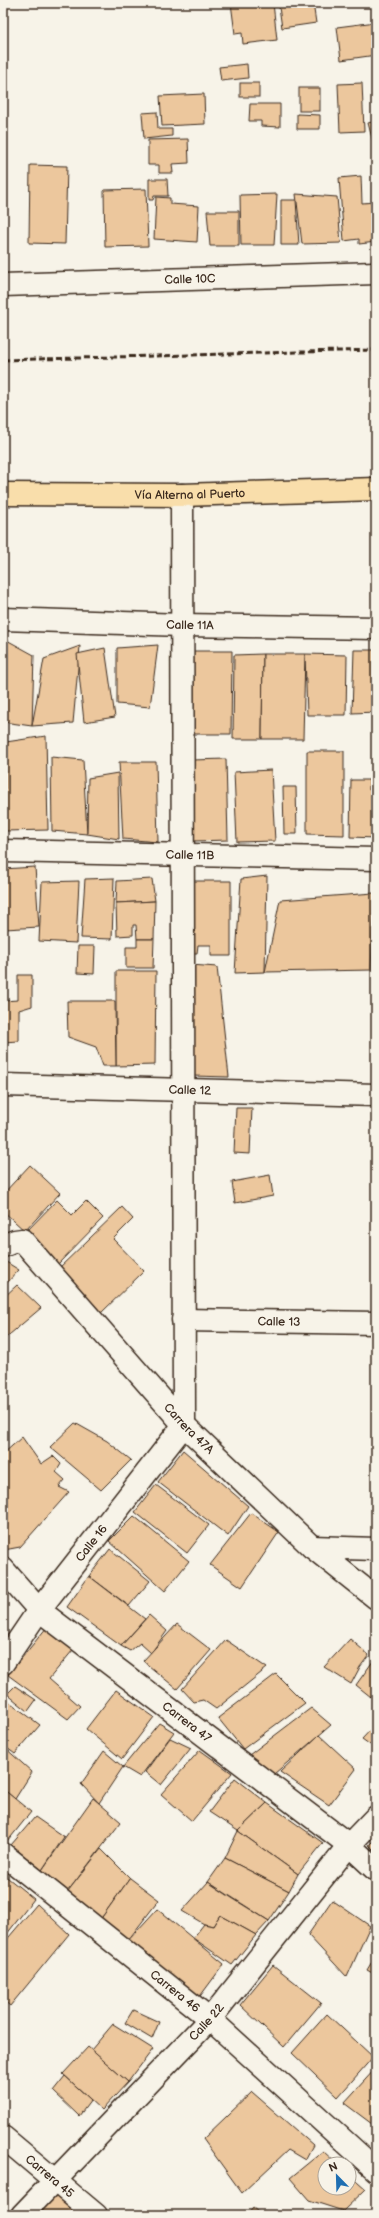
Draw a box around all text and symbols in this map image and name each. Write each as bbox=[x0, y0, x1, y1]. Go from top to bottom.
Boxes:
street label: Calle 10C bbox=[164, 271, 216, 287]
street label: Vía Alterna al Puerto bbox=[135, 486, 246, 503]
street label: Calle 11A bbox=[166, 617, 214, 633]
street label: Calle 11B bbox=[166, 847, 214, 863]
street label: Calle 12 bbox=[168, 1082, 212, 1098]
street label: Calle 13 bbox=[257, 1314, 301, 1329]
street label: Carrera 47A bbox=[161, 1400, 218, 1458]
street label: Calle 16 bbox=[72, 1522, 111, 1565]
street label: Carrera 47 bbox=[159, 1698, 215, 1746]
street label: Carrera 46 bbox=[147, 1967, 203, 2016]
street label: Calle 22 bbox=[186, 2000, 227, 2044]
street label: Carrera 45 bbox=[22, 2151, 77, 2201]
north arrow bbox=[317, 2156, 357, 2196]
text: N bbox=[327, 2160, 340, 2175]

